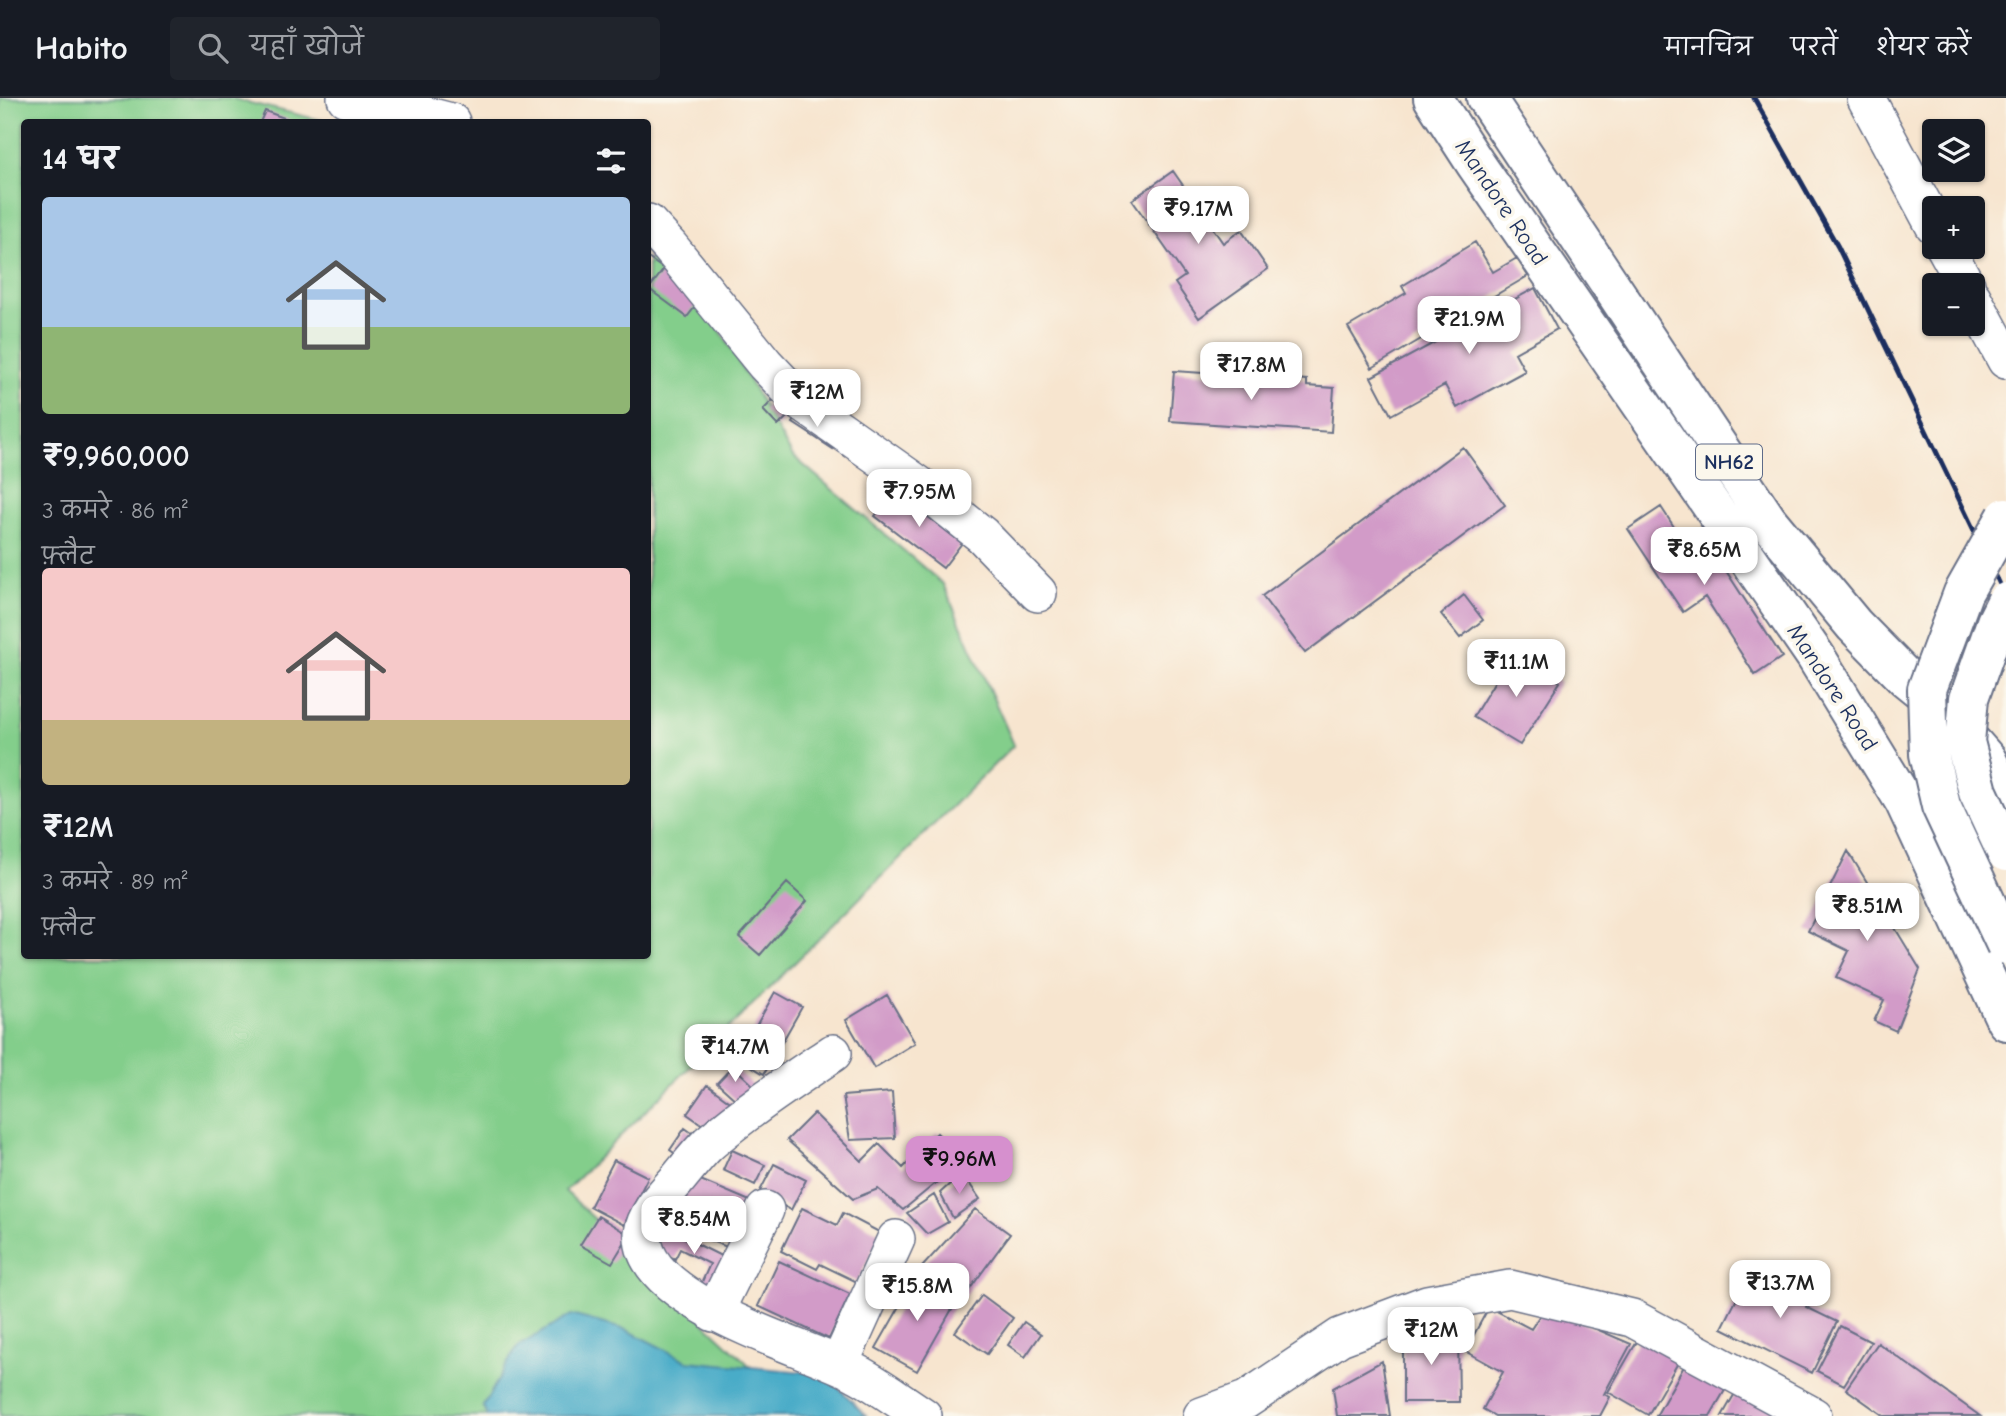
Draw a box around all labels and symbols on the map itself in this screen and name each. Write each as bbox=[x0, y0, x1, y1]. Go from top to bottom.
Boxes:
street label: Mandore Road bbox=[1450, 134, 1554, 270]
pin: ₹9.17M bbox=[1141, 186, 1255, 246]
pin: ₹21.9M bbox=[1412, 296, 1526, 356]
pin: ₹17.8M bbox=[1194, 342, 1308, 402]
pin: ₹12M bbox=[776, 370, 858, 429]
road number: NH62 bbox=[1696, 444, 1762, 480]
pin: ₹7.95M bbox=[862, 470, 976, 529]
pin: ₹8.65M bbox=[1647, 528, 1761, 587]
street label: Mandore Road bbox=[1782, 619, 1884, 756]
pin: ₹11.1M bbox=[1459, 640, 1573, 699]
pin: ₹8.51M bbox=[1810, 884, 1924, 943]
pin: ₹14.7M bbox=[678, 1024, 792, 1084]
pin: ₹9.96M bbox=[902, 1136, 1016, 1196]
pin: ₹8.54M bbox=[637, 1196, 751, 1256]
pin: ₹13.7M bbox=[1723, 1260, 1837, 1320]
pin: ₹15.8M bbox=[860, 1264, 974, 1323]
pin: ₹12M bbox=[1390, 1308, 1472, 1367]

